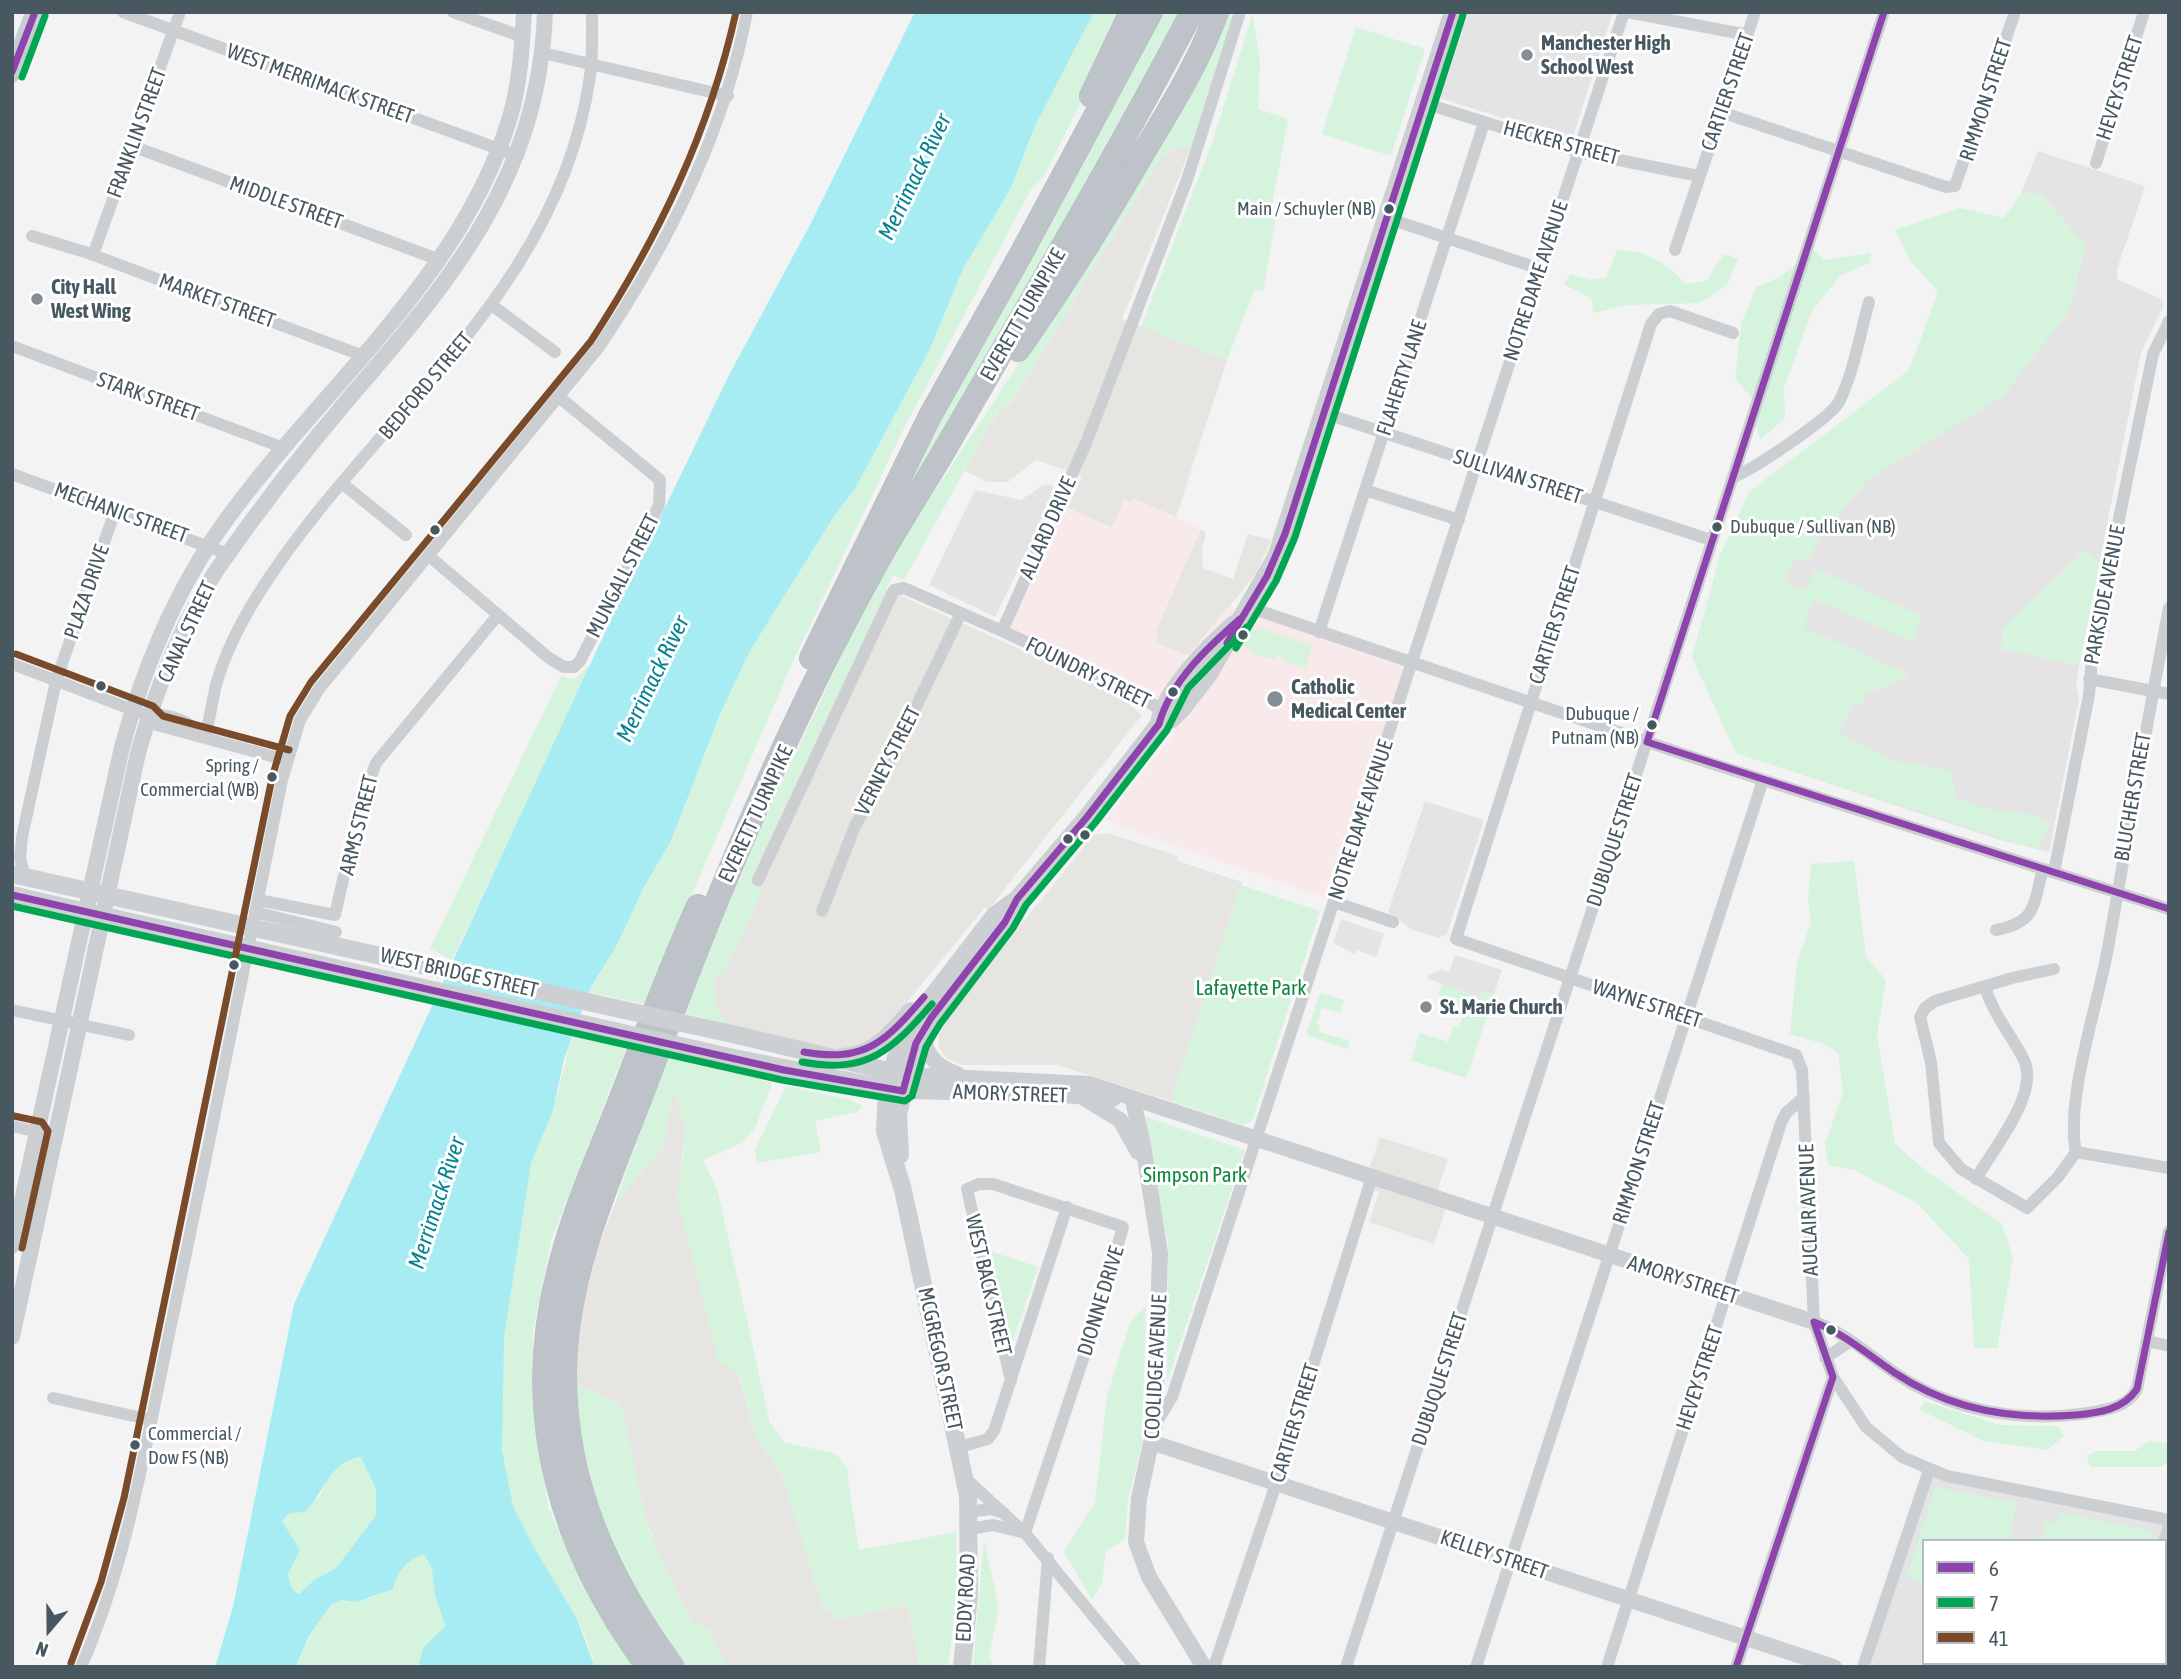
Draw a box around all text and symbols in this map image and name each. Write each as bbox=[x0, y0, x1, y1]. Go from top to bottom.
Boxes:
place label: Manchester High School West bbox=[1541, 30, 1671, 80]
street label: CARTIER STREET bbox=[1696, 30, 1760, 154]
street label: HEVEY STREET bbox=[2091, 33, 2149, 143]
street label: RIMMON STREET bbox=[1954, 36, 2018, 164]
street label: WEST MERRIMACK STREET bbox=[223, 38, 417, 130]
marker: Manchester High School West bbox=[1519, 47, 1535, 63]
street label: FRANKLIN STREET bbox=[102, 65, 172, 201]
water label: Merrimack River bbox=[873, 109, 957, 245]
street label: HECKER STREET bbox=[1500, 115, 1622, 171]
street label: MIDDLE STREET bbox=[226, 171, 346, 235]
place label: Main / Schuyler (NB) bbox=[1237, 198, 1376, 220]
street label: NOTRE DAME AVENUE bbox=[1498, 198, 1574, 364]
marker: Main / Schuyler (NB) bbox=[1382, 202, 1396, 216]
street label: EVERETT TURNPIKE bbox=[975, 244, 1071, 386]
street label: MARKET STREET bbox=[155, 268, 279, 334]
place label: City Hall West Wing bbox=[51, 274, 131, 324]
marker: City Hall West Wing bbox=[29, 291, 45, 307]
street label: FLAHERTY LANE bbox=[1372, 317, 1432, 439]
street label: BEDFORD STREET bbox=[374, 327, 478, 445]
street label: STARK STREET bbox=[94, 367, 202, 427]
street label: SULLIVAN STREET bbox=[1450, 444, 1586, 510]
street label: ALLARD DRIVE bbox=[1014, 473, 1082, 583]
street label: MECHANIC STREET bbox=[51, 477, 191, 549]
street label: MUNGALL STREET bbox=[581, 510, 665, 642]
place label: Dubuque / Sullivan (NB) bbox=[1730, 516, 1896, 538]
marker: Dubuque / Sullivan (NB) bbox=[1710, 520, 1724, 534]
unlabelled marker bbox=[428, 523, 442, 537]
street label: PARKSIDE AVENUE bbox=[2079, 523, 2131, 667]
street label: PLAZA DRIVE bbox=[59, 541, 115, 643]
street label: CARTIER STREET bbox=[1524, 563, 1586, 687]
street label: CANAL STREET bbox=[153, 577, 221, 687]
water label: Merrimack River bbox=[611, 611, 695, 747]
unlabelled marker bbox=[1236, 628, 1250, 642]
street label: FOUNDRY STREET bbox=[1022, 632, 1154, 714]
place label: Catholic Medical Center bbox=[1291, 674, 1406, 724]
unlabelled marker bbox=[94, 679, 108, 693]
unlabelled marker bbox=[1166, 685, 1180, 699]
marker: Catholic Medical Center bbox=[1265, 689, 1285, 709]
street label: VERNEY STREET bbox=[850, 702, 926, 820]
place label: Dubuque / Putnam (NB) bbox=[1551, 703, 1639, 747]
marker: Dubuque / Putnam (NB) bbox=[1645, 718, 1659, 732]
street label: BLUCHER STREET bbox=[2109, 731, 2157, 863]
street label: NOTRE DAME AVENUE bbox=[1323, 737, 1399, 903]
street label: EVERETT TURNPIKE bbox=[713, 741, 799, 887]
place label: Spring / Commercial (WB) bbox=[140, 755, 259, 799]
marker: Spring / Commercial (WB) bbox=[265, 770, 279, 784]
street label: DUBUQUE STREET bbox=[1582, 770, 1648, 910]
street label: ARMS STREET bbox=[334, 772, 384, 878]
unlabelled marker bbox=[1078, 828, 1092, 842]
unlabelled marker bbox=[1061, 832, 1075, 846]
street label: WEST BRIDGE STREET bbox=[378, 943, 540, 1003]
unlabelled marker bbox=[227, 958, 241, 972]
park label: Lafayette Park bbox=[1196, 975, 1306, 1001]
street label: WAYNE STREET bbox=[1589, 975, 1705, 1033]
place label: St. Marie Church bbox=[1440, 994, 1563, 1020]
marker: St. Marie Church bbox=[1418, 999, 1434, 1015]
street label: AMORY STREET bbox=[952, 1079, 1068, 1109]
street label: RIMMON STREET bbox=[1607, 1099, 1671, 1227]
water label: Merrimack River bbox=[403, 1134, 471, 1272]
street label: AUCLAIR AVENUE bbox=[1794, 1144, 1824, 1276]
park label: Simpson Park bbox=[1143, 1162, 1247, 1188]
street label: WEST BACK STREET bbox=[960, 1212, 1016, 1358]
street label: DIONNE DRIVE bbox=[1072, 1243, 1130, 1359]
street label: AMORY STREET bbox=[1625, 1250, 1741, 1310]
street label: MCGREGOR STREET bbox=[912, 1285, 968, 1433]
street label: COOLIDGE AVENUE bbox=[1140, 1294, 1172, 1440]
street label: DUBUQUE STREET bbox=[1407, 1309, 1473, 1449]
street label: HEVEY STREET bbox=[1671, 1323, 1729, 1433]
unlabelled marker bbox=[1824, 1323, 1838, 1337]
street label: CARTIER STREET bbox=[1265, 1361, 1325, 1485]
place label: Commercial / Dow FS (NB) bbox=[148, 1423, 241, 1467]
marker: Commercial / Dow FS (NB) bbox=[128, 1438, 142, 1452]
street label: KELLEY STREET bbox=[1437, 1525, 1551, 1585]
legend bbox=[1922, 1539, 2167, 1665]
street label: EDDY ROAD bbox=[951, 1553, 981, 1643]
text: 6 bbox=[1989, 1556, 1999, 1580]
text: 7 bbox=[1989, 1591, 1999, 1615]
north arrow bbox=[14, 1595, 84, 1665]
text: 41 bbox=[1989, 1626, 2009, 1650]
text: N bbox=[33, 1637, 51, 1662]

